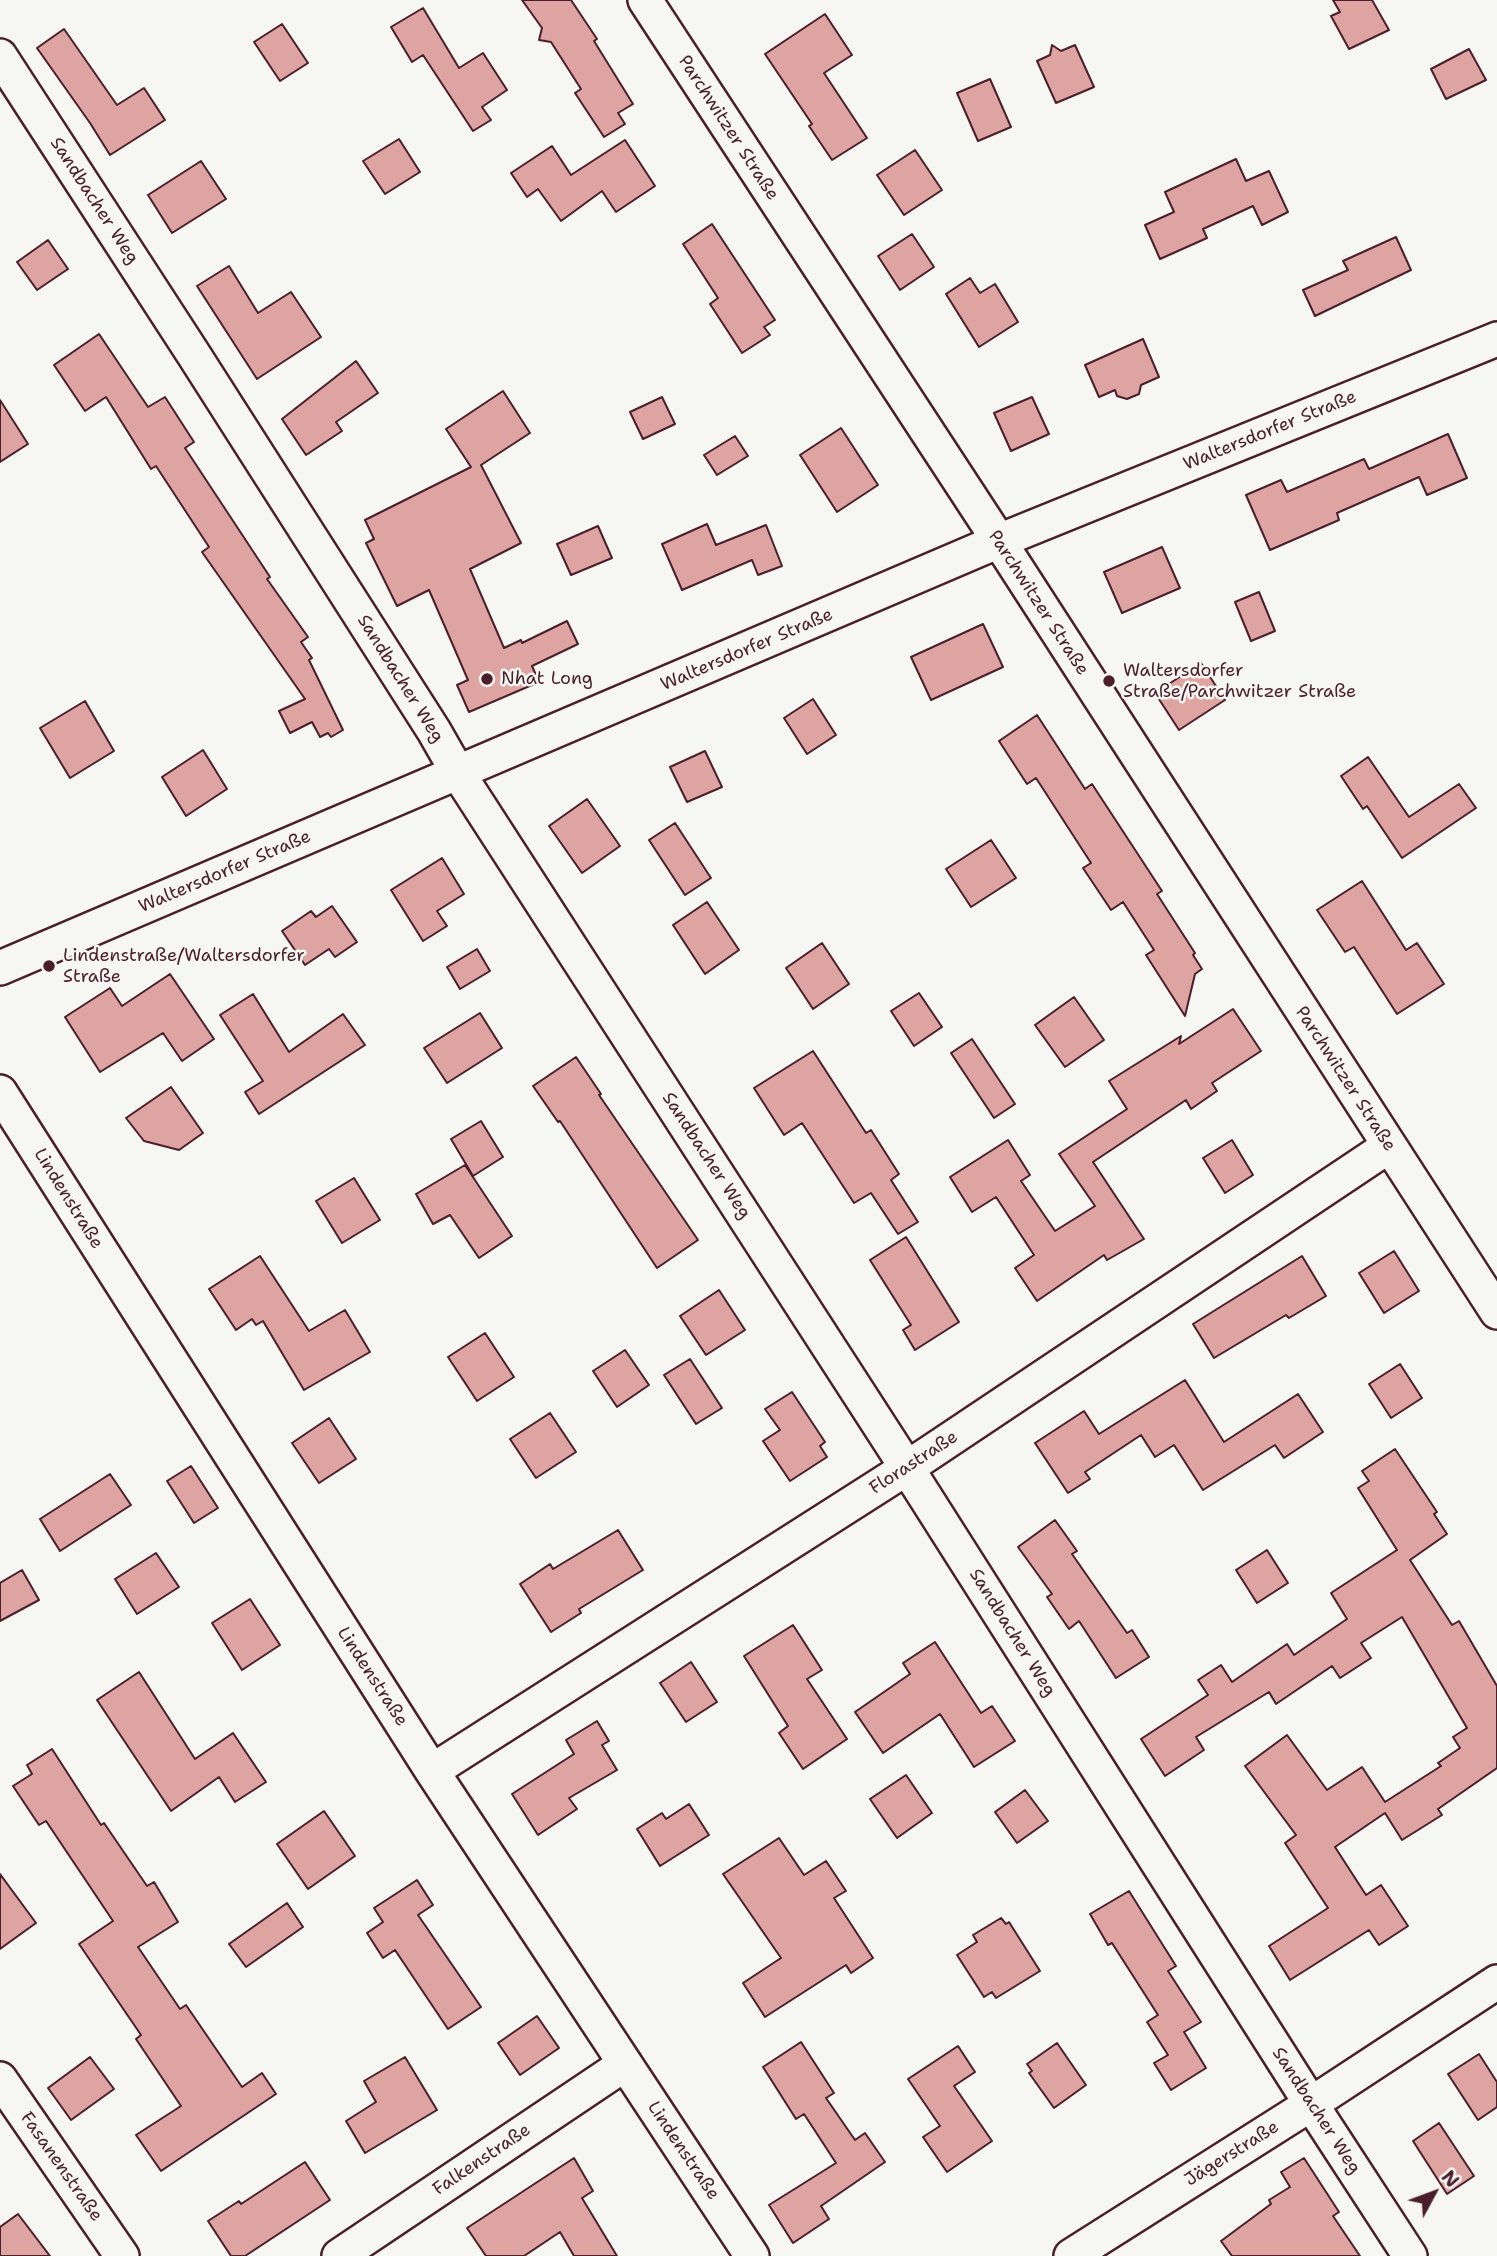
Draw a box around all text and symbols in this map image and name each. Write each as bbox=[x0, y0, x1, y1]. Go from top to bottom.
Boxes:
street label: Parchwitzer Straße bbox=[673, 51, 783, 205]
street label: Sandbacher Weg bbox=[45, 134, 143, 268]
street label: Waltersdorfer Straße bbox=[1180, 386, 1360, 476]
street label: Parchwitzer Straße bbox=[983, 526, 1093, 680]
street label: Waltersdorfer Straße bbox=[658, 604, 836, 696]
street label: Sandbacher Weg bbox=[352, 611, 448, 747]
place label: Waltersdorfer Straße/Parchwitzer Straße bbox=[1123, 660, 1356, 702]
place label: Nhat Long bbox=[501, 668, 593, 690]
marker: Nhat Long bbox=[479, 671, 495, 687]
marker: Waltersdorfer Straße/Parchwitzer Straße bbox=[1101, 673, 1117, 689]
street label: Waltersdorfer Straße bbox=[136, 826, 314, 918]
place label: Lindenstraße/Waltersdorfer Straße bbox=[63, 945, 305, 988]
marker: Lindenstraße/Waltersdorfer Straße bbox=[41, 958, 57, 974]
street label: Parchwitzer Straße bbox=[1290, 1002, 1400, 1156]
street label: Sandbacher Weg bbox=[657, 1089, 755, 1223]
street label: Lindenstraße bbox=[29, 1145, 107, 1253]
street label: Florastraße bbox=[866, 1426, 962, 1500]
street label: Sandbacher Weg bbox=[964, 1565, 1060, 1701]
street label: Lindenstraße bbox=[332, 1623, 412, 1731]
street label: Sandbacher Weg bbox=[1267, 2044, 1365, 2178]
street label: Lindenstraße bbox=[642, 2098, 724, 2204]
street label: Fasanenstraße bbox=[15, 2108, 107, 2226]
street label: Jägerstraße bbox=[1181, 2117, 1283, 2191]
street label: Falkenstraße bbox=[429, 2119, 535, 2201]
north arrow bbox=[1399, 2158, 1469, 2228]
text: N bbox=[1436, 2165, 1465, 2193]

